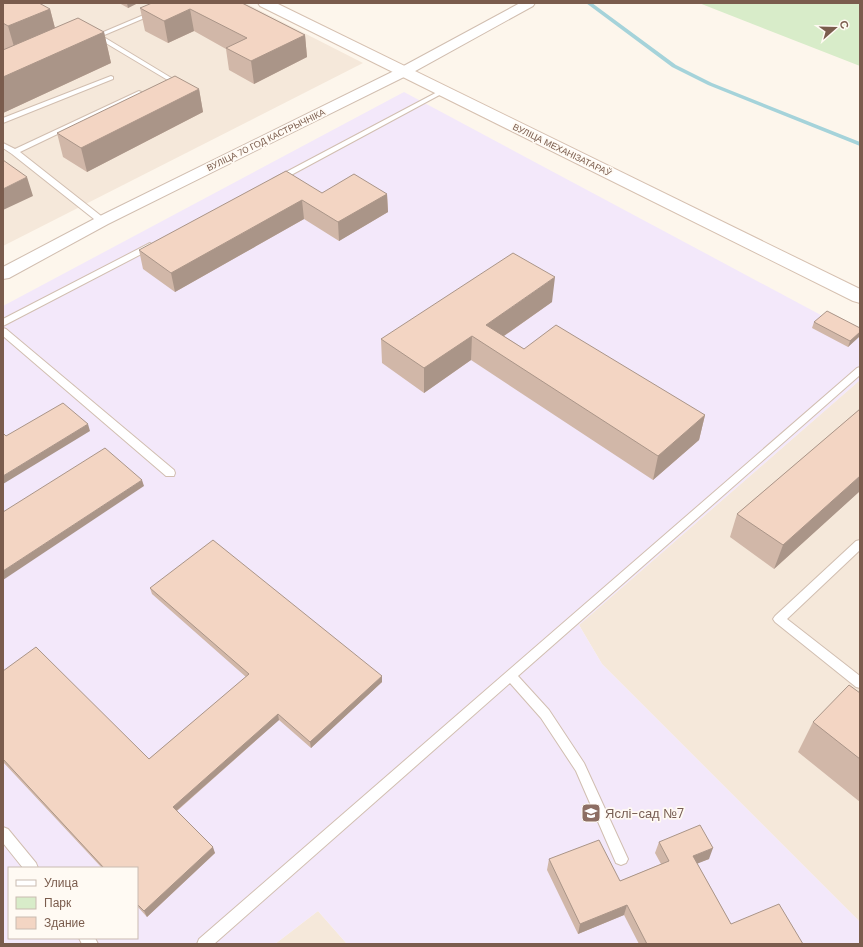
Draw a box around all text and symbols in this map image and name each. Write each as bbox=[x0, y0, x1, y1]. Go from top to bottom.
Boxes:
north arrow bbox=[815, 8, 855, 48]
text: С bbox=[836, 18, 852, 31]
street label: ВУЛІЦА 70 ГОД КАСТРЫЧНІКА bbox=[205, 106, 327, 174]
street label: ВУЛІЦА МЕХАНІЗАТАРАЎ bbox=[511, 121, 613, 179]
school or university icon: Яслі-сад №7 bbox=[580, 802, 602, 824]
place label: Яслі-сад №7 bbox=[605, 805, 684, 822]
legend bbox=[8, 867, 138, 939]
text: Улица bbox=[44, 875, 78, 891]
text: Парк bbox=[44, 895, 72, 911]
text: Здание bbox=[44, 915, 85, 931]

